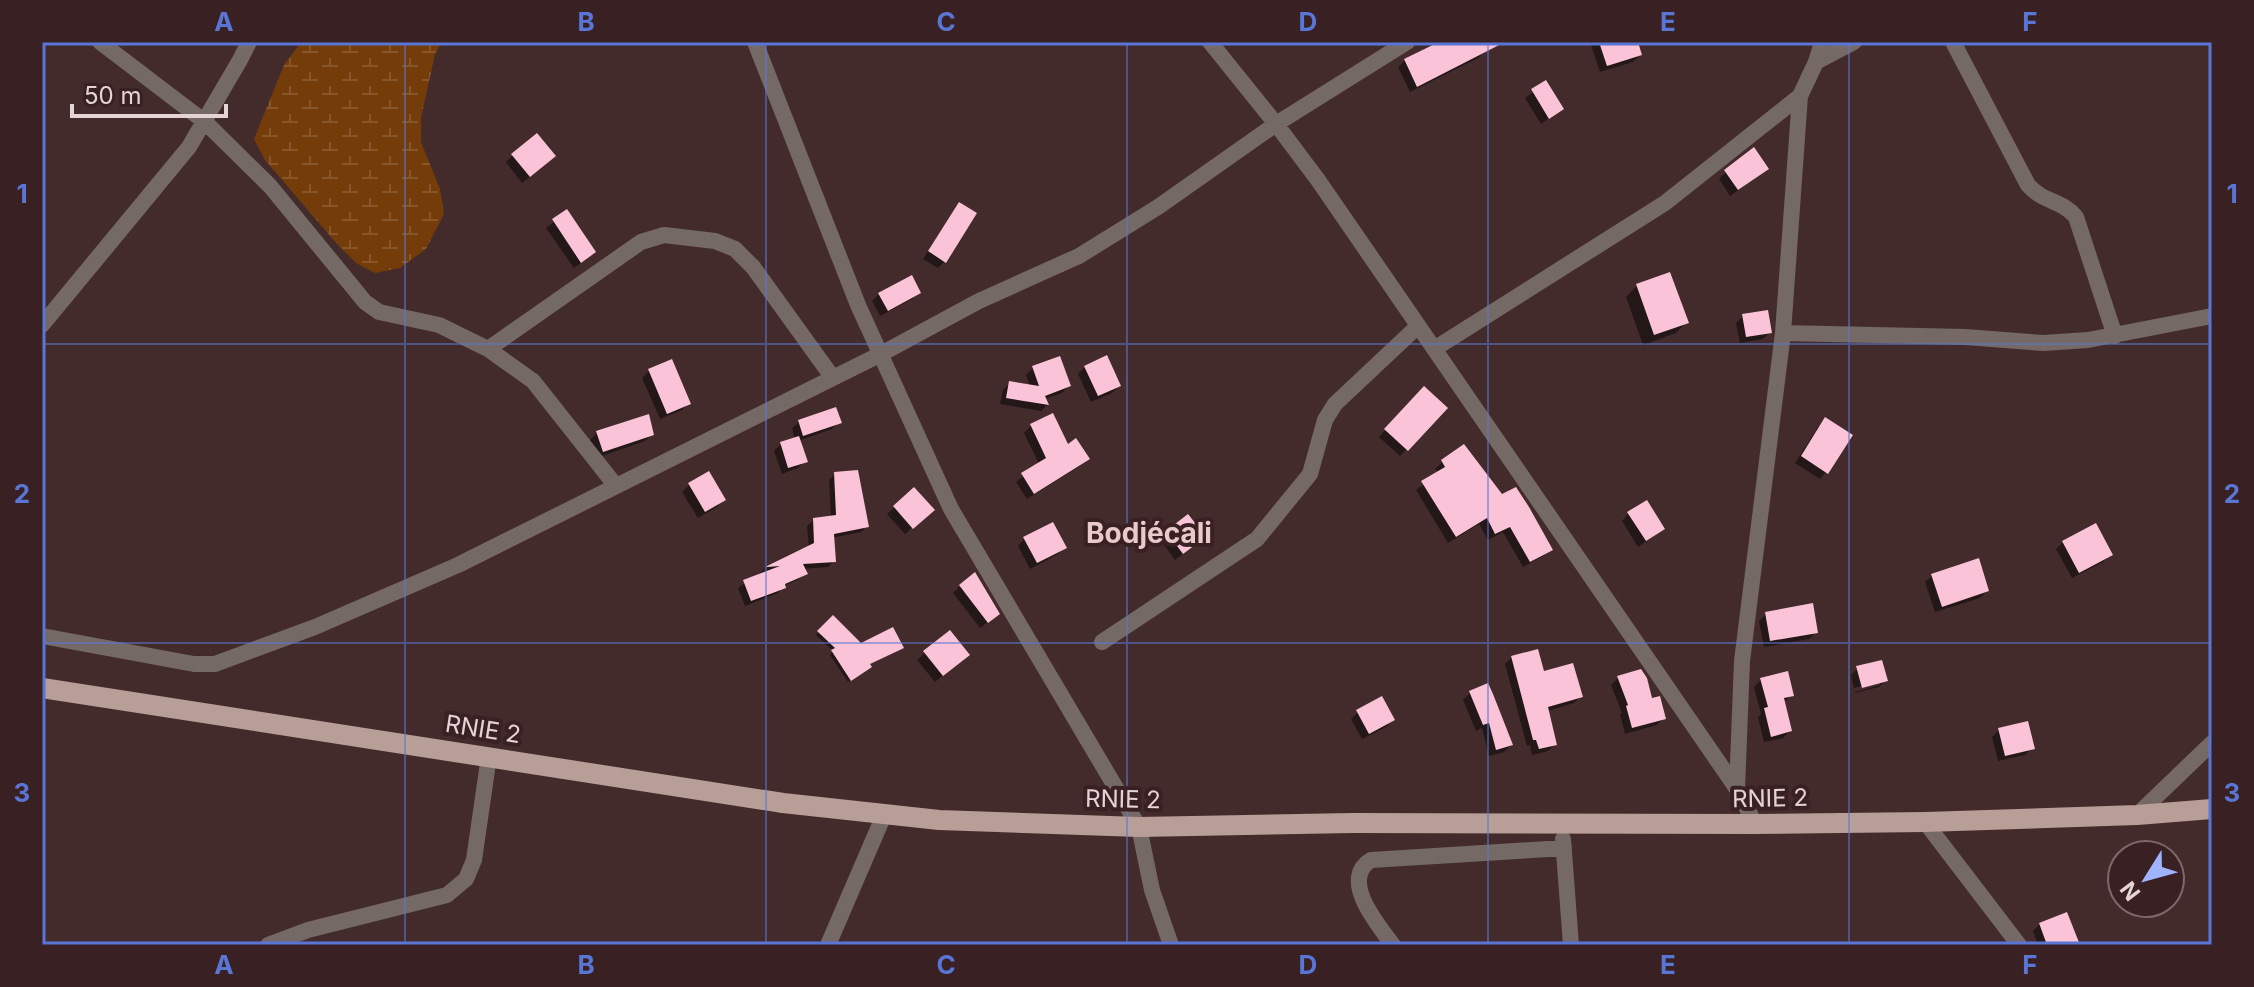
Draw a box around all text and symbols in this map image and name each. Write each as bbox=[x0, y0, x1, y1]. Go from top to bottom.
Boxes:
text: A bbox=[214, 6, 234, 37]
text: B bbox=[577, 6, 595, 37]
text: C bbox=[936, 6, 956, 37]
text: D bbox=[1299, 6, 1317, 37]
text: E bbox=[1660, 6, 1676, 37]
text: F bbox=[2022, 6, 2038, 37]
scale bar bbox=[72, 68, 226, 118]
text: 50 m bbox=[84, 81, 142, 110]
text: 1 bbox=[16, 178, 28, 209]
text: 1 bbox=[2226, 178, 2238, 209]
text: 2 bbox=[14, 478, 30, 509]
text: 2 bbox=[2224, 478, 2240, 509]
district label: Bodjécali bbox=[1086, 516, 1212, 550]
street label: RNIE 2 bbox=[443, 709, 523, 749]
text: 3 bbox=[14, 777, 30, 808]
text: 3 bbox=[2224, 777, 2240, 808]
street label: RNIE 2 bbox=[1732, 783, 1808, 813]
street label: RNIE 2 bbox=[1085, 784, 1161, 814]
north arrow bbox=[2106, 839, 2186, 919]
text: N bbox=[2115, 877, 2145, 906]
text: A bbox=[214, 949, 234, 980]
text: B bbox=[577, 949, 595, 980]
text: C bbox=[936, 949, 956, 980]
text: D bbox=[1299, 949, 1317, 980]
text: E bbox=[1660, 949, 1676, 980]
text: F bbox=[2022, 949, 2038, 980]

